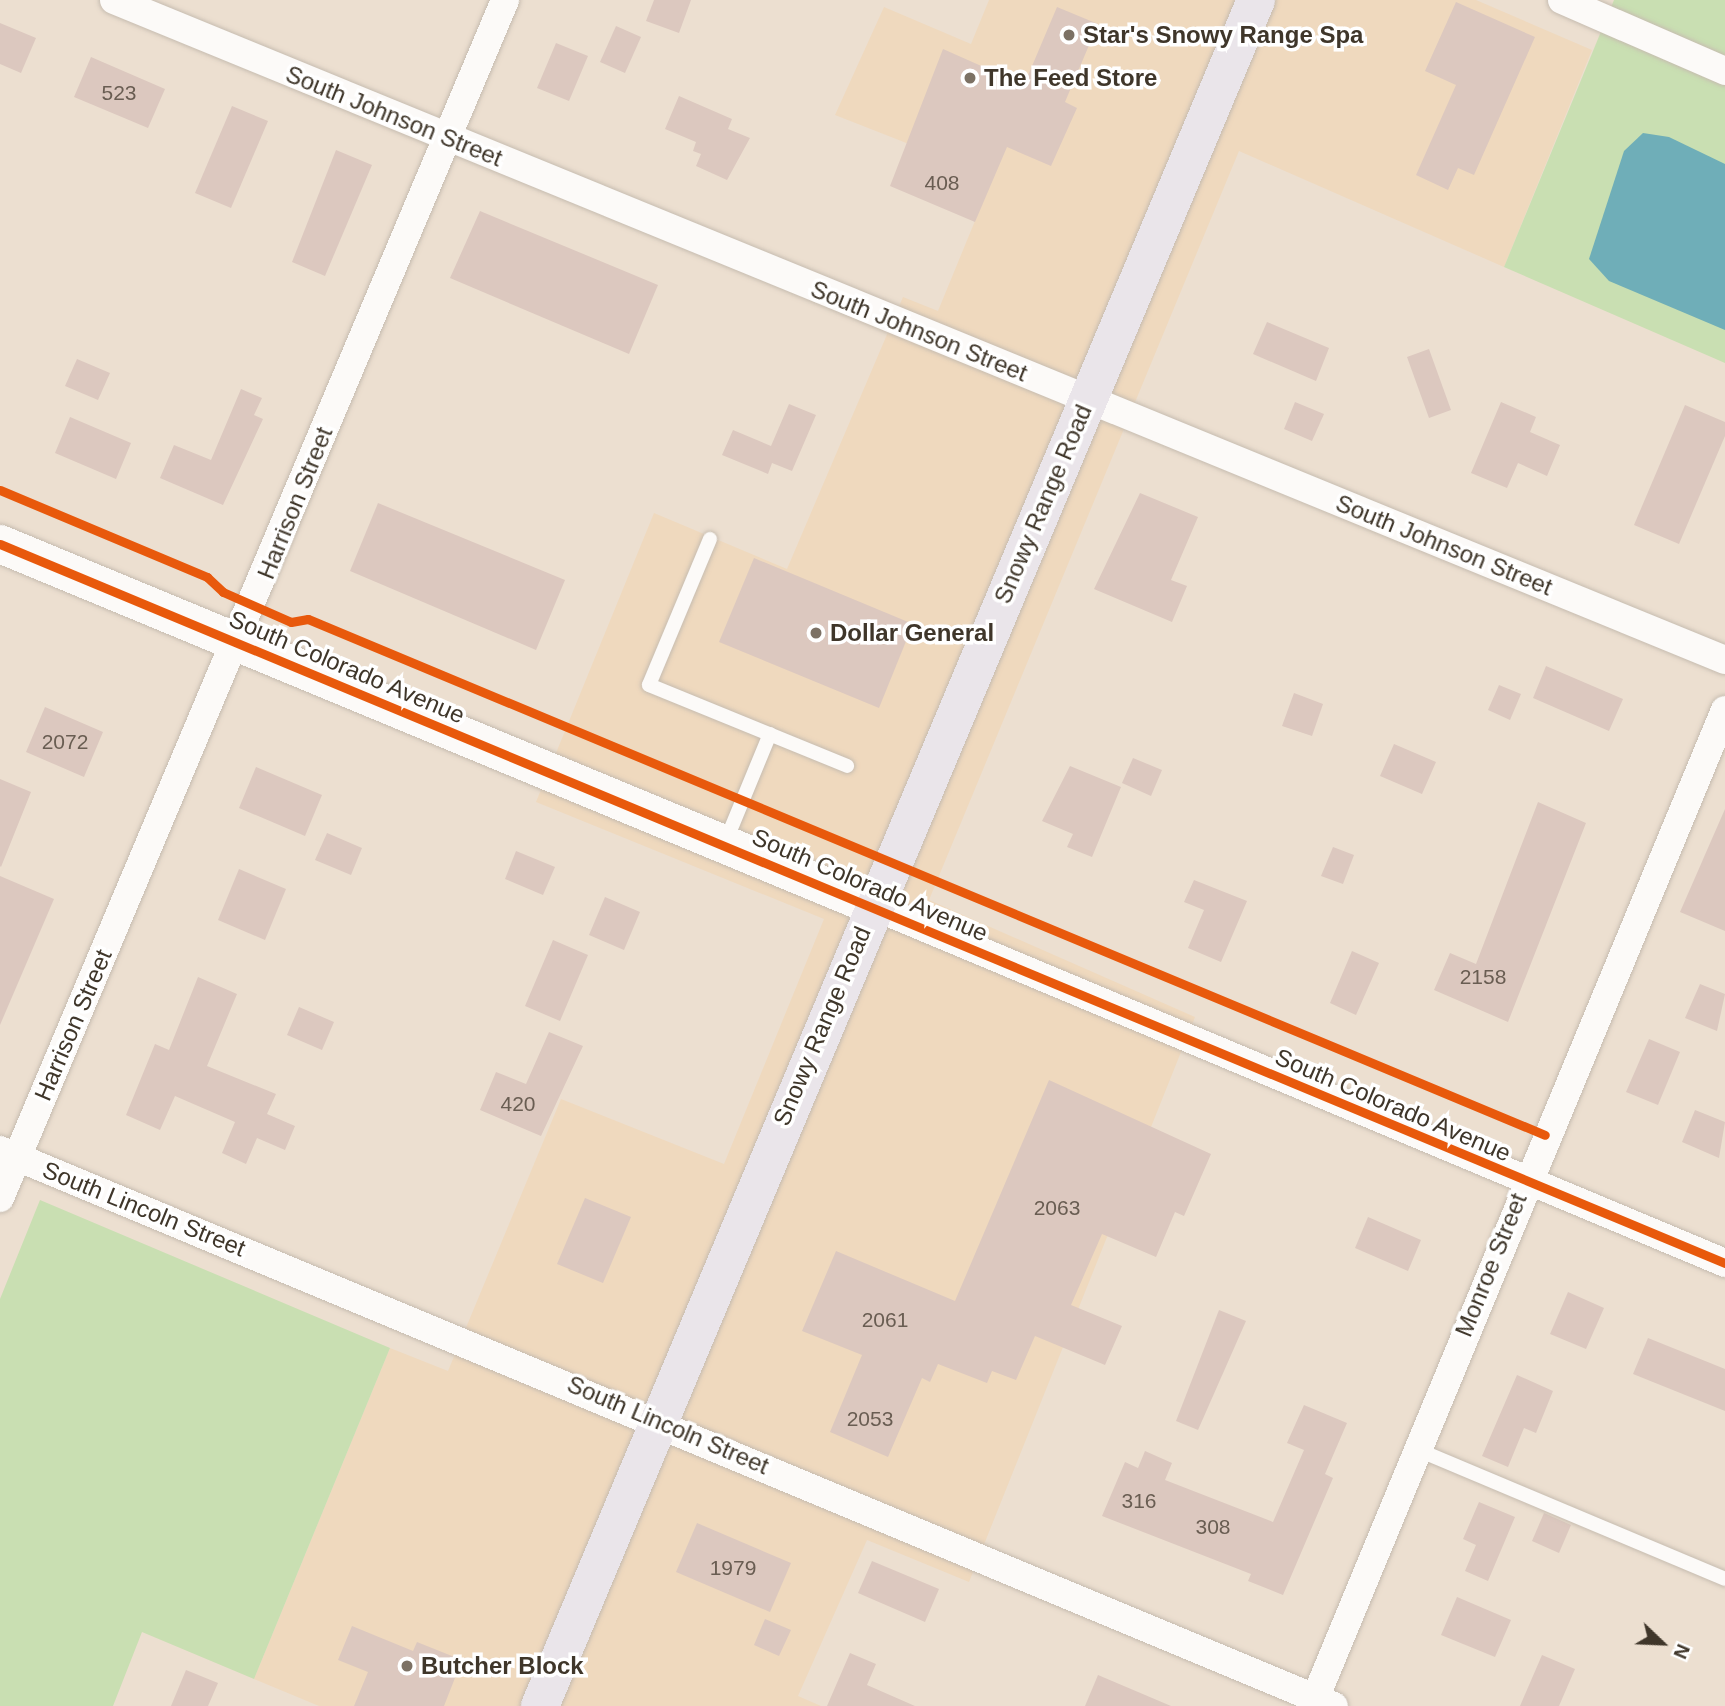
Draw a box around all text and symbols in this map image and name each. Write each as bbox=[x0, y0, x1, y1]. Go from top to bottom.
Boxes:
place label: Star's Snowy Range Spa bbox=[1083, 21, 1363, 49]
marker: Star's Snowy Range Spa bbox=[1061, 27, 1077, 43]
street label: South Johnson Street bbox=[282, 59, 506, 173]
place label: The Feed Store bbox=[984, 64, 1157, 92]
marker: The Feed Store bbox=[962, 70, 978, 86]
house number: 523 bbox=[101, 80, 137, 106]
house number: 408 bbox=[924, 170, 960, 196]
street label: South Johnson Street bbox=[807, 274, 1031, 388]
street label: Snowy Range Road bbox=[988, 400, 1098, 608]
street label: Harrison Street bbox=[251, 423, 339, 583]
street label: South Johnson Street bbox=[1332, 488, 1556, 602]
street label: South Colorado Avenue bbox=[224, 604, 470, 730]
place label: Dollar General bbox=[830, 619, 994, 647]
marker: Dollar General bbox=[808, 625, 824, 641]
house number: 2072 bbox=[42, 729, 88, 755]
street label: South Colorado Avenue bbox=[747, 822, 993, 948]
street label: Snowy Range Road bbox=[767, 922, 877, 1130]
street label: Harrison Street bbox=[28, 945, 118, 1105]
house number: 2158 bbox=[1460, 964, 1506, 990]
street label: South Colorado Avenue bbox=[1270, 1042, 1516, 1168]
house number: 420 bbox=[500, 1091, 536, 1117]
street label: South Lincoln Street bbox=[38, 1155, 250, 1263]
street label: Monroe Street bbox=[1449, 1189, 1533, 1341]
house number: 2063 bbox=[1034, 1195, 1080, 1221]
house number: 2061 bbox=[862, 1307, 908, 1333]
street label: South Lincoln Street bbox=[563, 1370, 773, 1480]
house number: 2053 bbox=[847, 1406, 893, 1432]
house number: 316 bbox=[1121, 1488, 1157, 1514]
house number: 308 bbox=[1195, 1514, 1231, 1540]
house number: 1979 bbox=[710, 1555, 756, 1581]
north arrow bbox=[1627, 1608, 1697, 1678]
text: N bbox=[1669, 1641, 1694, 1662]
place label: Butcher Block bbox=[421, 1652, 584, 1680]
marker: Butcher Block bbox=[399, 1658, 415, 1674]

